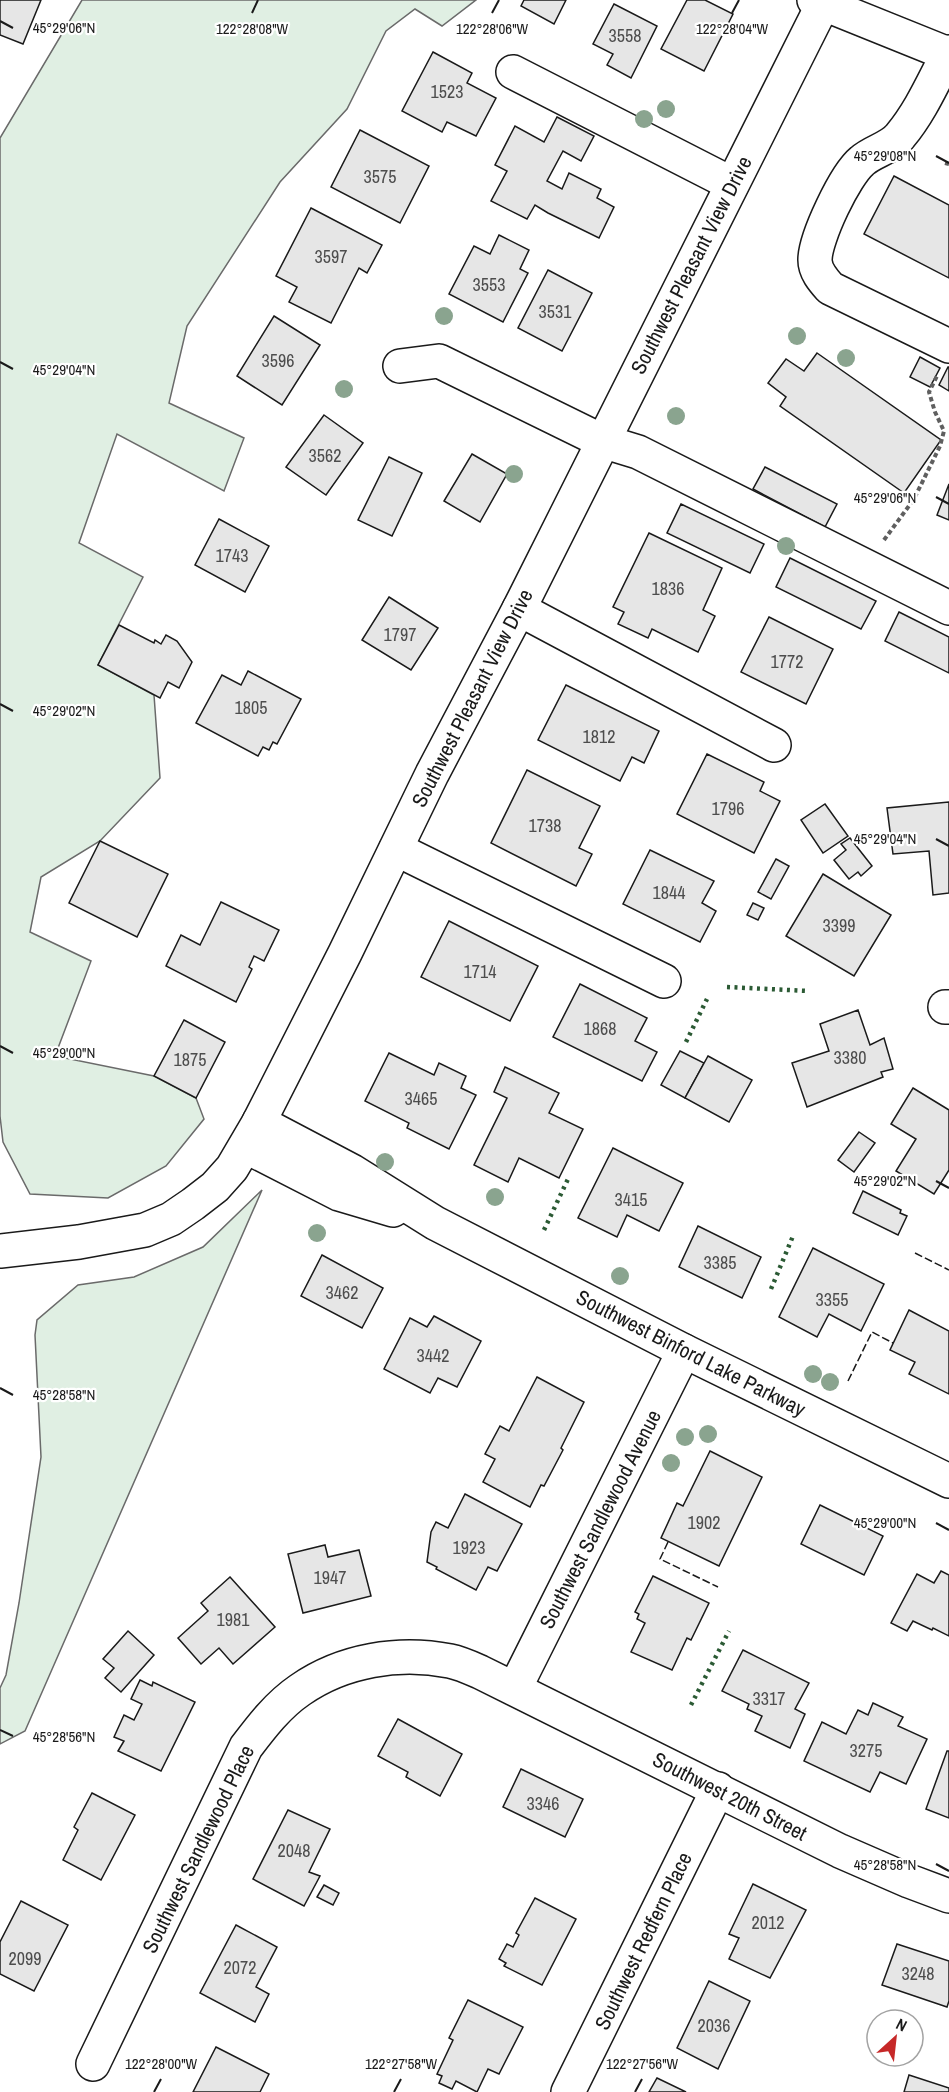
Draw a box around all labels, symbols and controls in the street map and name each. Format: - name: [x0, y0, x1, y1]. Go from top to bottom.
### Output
- text: 45°29'06"N: [33, 17, 95, 38]
- text: 122°28'08"W: [216, 18, 288, 39]
- text: 122°28'06"W: [456, 18, 528, 39]
- text: 122°28'04"W: [696, 18, 768, 39]
- house number: 3558: [609, 23, 641, 48]
- house number: 1523: [431, 79, 463, 104]
- text: 45°29'08"N: [854, 145, 916, 166]
- street label: Southwest Pleasant View Drive: [623, 151, 759, 379]
- house number: 3575: [364, 164, 396, 189]
- house number: 3597: [315, 244, 347, 269]
- house number: 3553: [473, 272, 505, 297]
- house number: 3531: [539, 299, 572, 324]
- house number: 3596: [262, 348, 294, 373]
- text: 45°29'04"N: [33, 359, 95, 380]
- house number: 3562: [309, 443, 341, 468]
- text: 45°29'06"N: [854, 487, 916, 508]
- house number: 1743: [216, 543, 248, 568]
- house number: 1836: [652, 576, 684, 601]
- street label: Southwest Pleasant View Drive: [404, 584, 540, 812]
- house number: 1797: [384, 622, 416, 647]
- house number: 1772: [771, 649, 803, 674]
- house number: 1805: [235, 695, 267, 720]
- text: 45°29'02"N: [33, 700, 95, 721]
- house number: 1812: [583, 724, 615, 749]
- house number: 1796: [712, 796, 744, 821]
- house number: 1738: [529, 813, 561, 838]
- text: 45°29'04"N: [854, 828, 916, 849]
- house number: 1844: [653, 880, 685, 905]
- house number: 3399: [823, 913, 855, 938]
- house number: 1714: [464, 959, 496, 984]
- house number: 1868: [584, 1016, 616, 1041]
- text: 45°29'00"N: [33, 1042, 95, 1063]
- house number: 3380: [834, 1045, 866, 1070]
- house number: 1875: [174, 1047, 206, 1072]
- house number: 3465: [405, 1086, 437, 1111]
- text: 45°29'02"N: [854, 1170, 916, 1191]
- house number: 3415: [615, 1187, 647, 1212]
- house number: 3385: [704, 1250, 736, 1275]
- house number: 3462: [326, 1280, 358, 1305]
- street label: Southwest Binford Lake Parkway: [571, 1282, 811, 1424]
- house number: 3355: [816, 1287, 848, 1312]
- house number: 3442: [417, 1343, 449, 1368]
- text: 45°28'58"N: [33, 1384, 95, 1405]
- street label: Southwest Sandlewood Avenue: [532, 1405, 668, 1633]
- house number: 1902: [688, 1510, 720, 1535]
- text: 45°29'00"N: [854, 1512, 916, 1533]
- house number: 1923: [453, 1535, 485, 1560]
- house number: 1947: [314, 1565, 346, 1590]
- house number: 1981: [217, 1607, 250, 1632]
- house number: 3317: [753, 1686, 785, 1711]
- text: 45°28'56"N: [33, 1726, 95, 1747]
- house number: 3275: [850, 1738, 882, 1763]
- street label: Southwest Sandlewood Place: [135, 1740, 261, 1958]
- street label: Southwest 20th Street: [648, 1745, 812, 1847]
- house number: 3346: [527, 1791, 559, 1816]
- house number: 2048: [278, 1838, 310, 1863]
- street label: Southwest Redfern Place: [587, 1847, 699, 2035]
- text: 45°28'58"N: [854, 1854, 916, 1875]
- house number: 2012: [752, 1910, 784, 1935]
- house number: 2099: [9, 1946, 41, 1971]
- house number: 2072: [224, 1955, 256, 1980]
- house number: 3248: [902, 1961, 934, 1986]
- north arrow: [865, 2008, 925, 2068]
- house number: 2036: [698, 2013, 730, 2038]
- text: N: [893, 2013, 911, 2037]
- text: 122°28'00"W: [125, 2053, 197, 2074]
- text: 122°27'58"W: [365, 2053, 437, 2074]
- text: 122°27'56"W: [606, 2053, 678, 2074]

